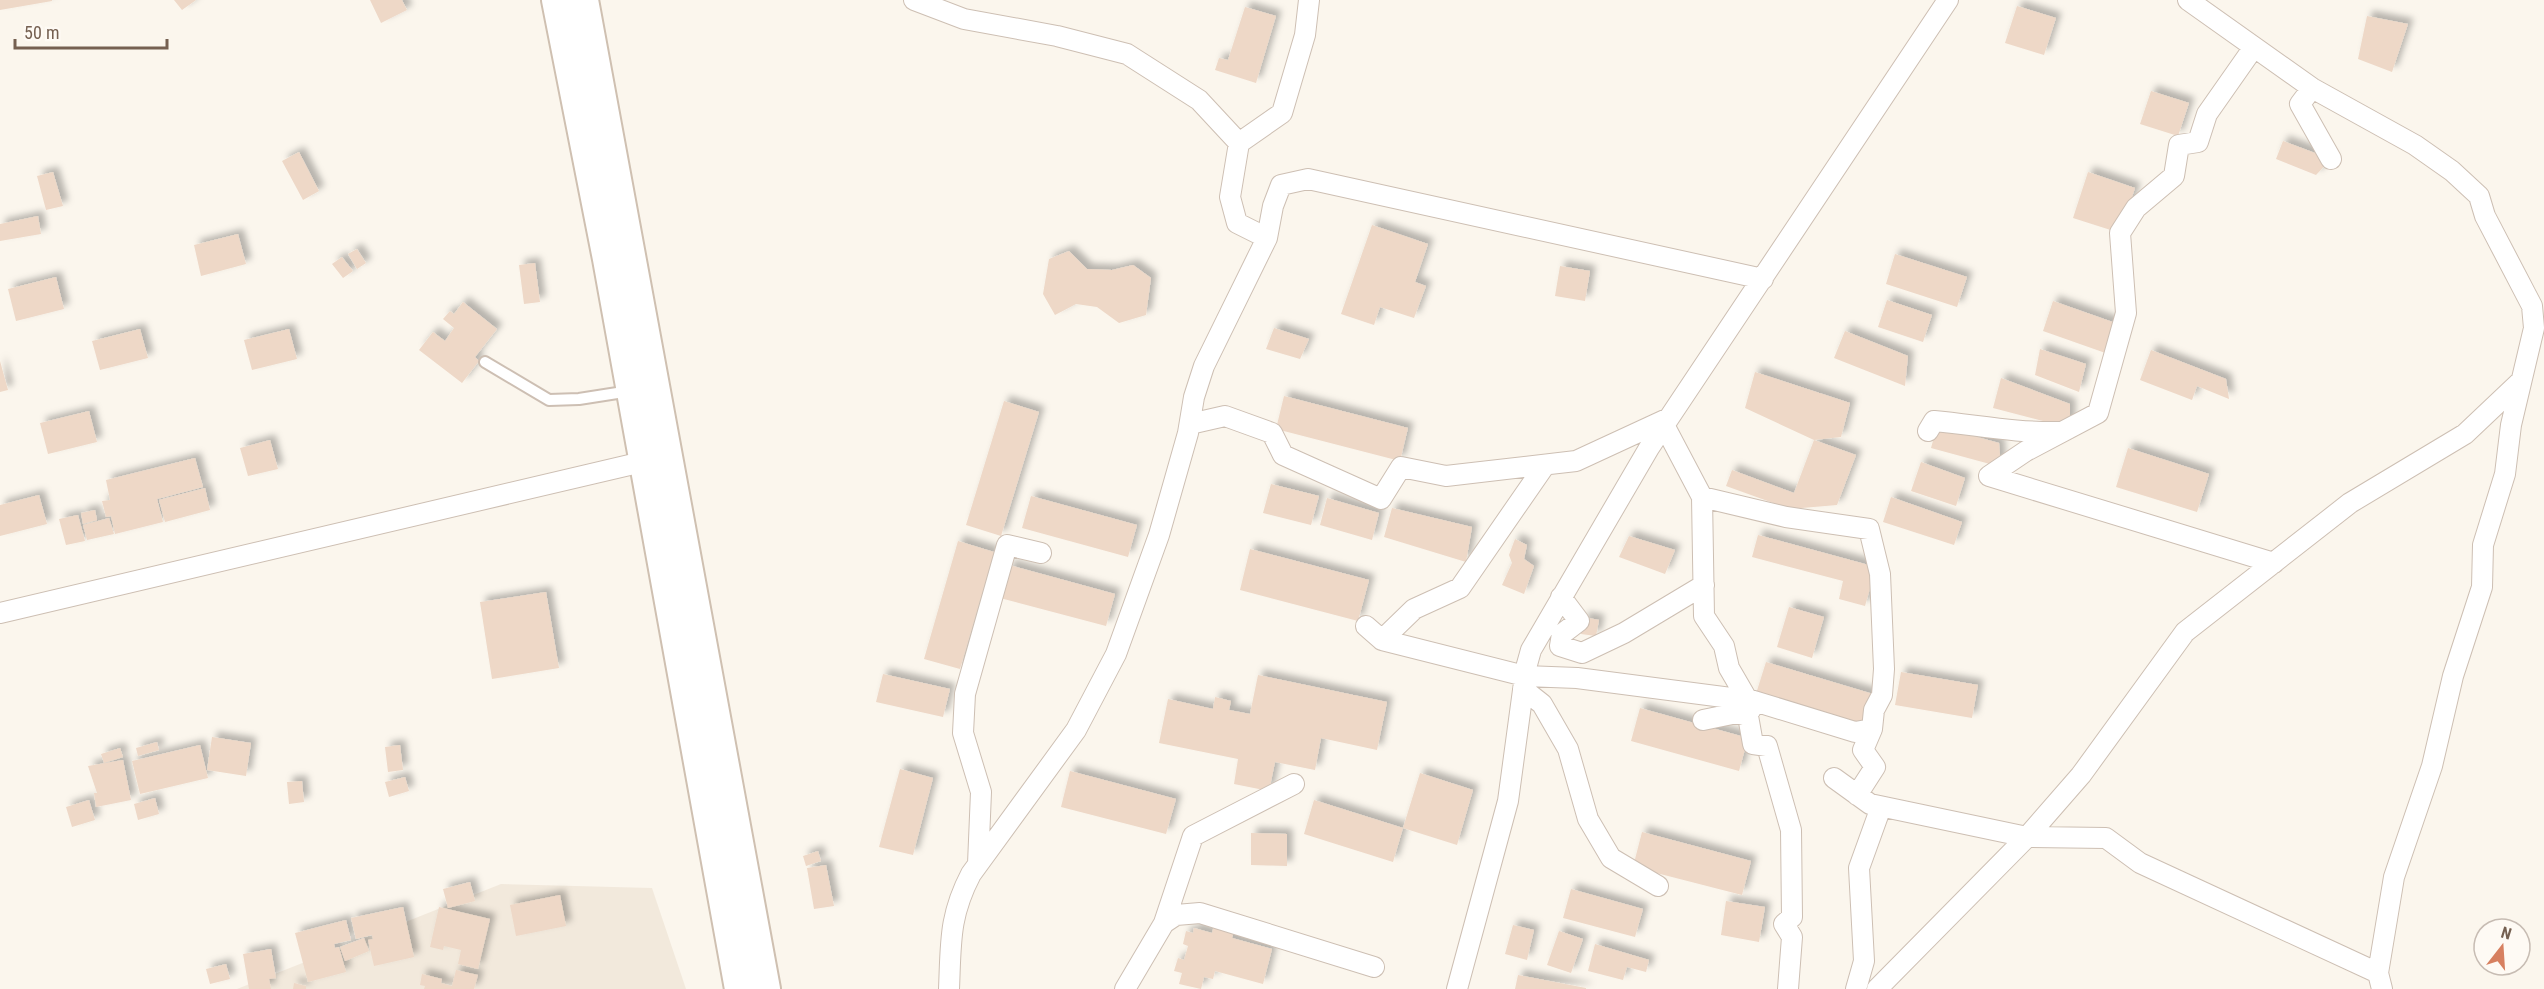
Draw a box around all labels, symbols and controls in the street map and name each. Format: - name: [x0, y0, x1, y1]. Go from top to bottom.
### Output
- scale bar: [15, 12, 166, 50]
- text: 50 m: [24, 22, 59, 43]
- north arrow: [2472, 917, 2532, 977]
- text: N: [2499, 923, 2514, 944]

